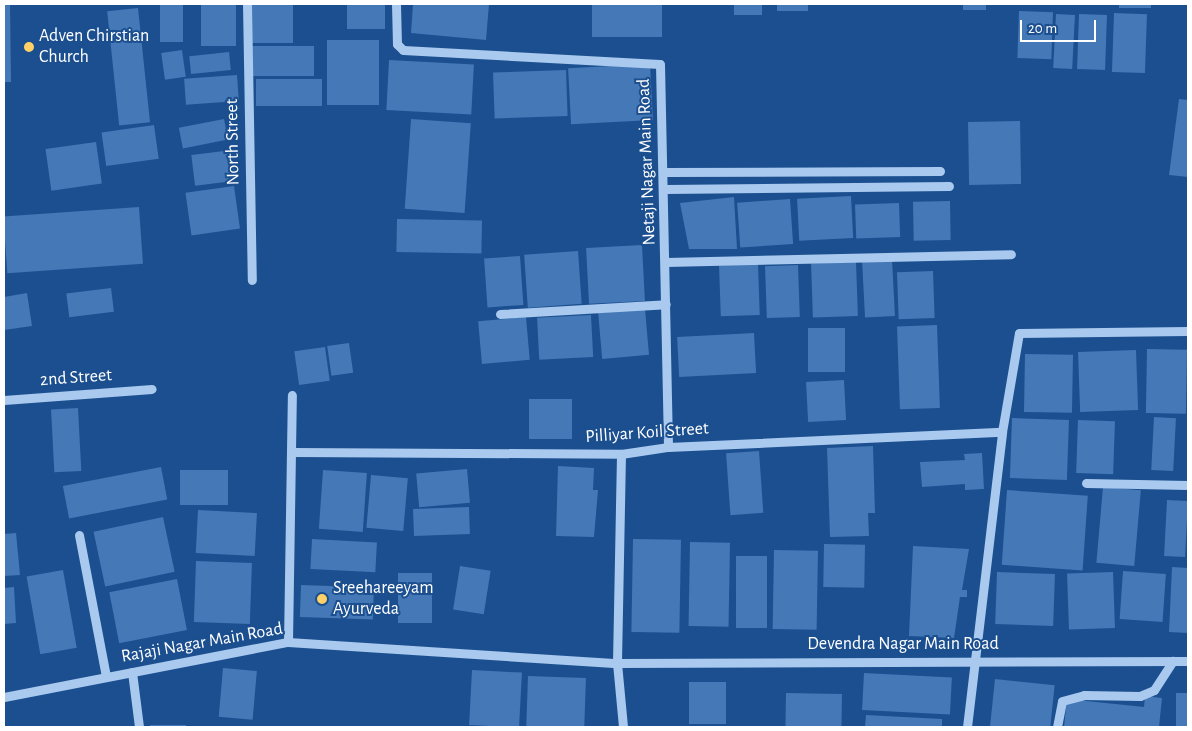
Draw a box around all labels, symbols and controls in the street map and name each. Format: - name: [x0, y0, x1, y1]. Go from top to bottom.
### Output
- scale bar: [1022, 10, 1098, 42]
- text: 20 m: [1028, 21, 1057, 36]
- place label: Adven Chirstian Church: [39, 26, 149, 68]
- marker: Adven Chirstian Church: [23, 41, 35, 53]
- street label: Netaji Nagar Main Road: [633, 78, 661, 246]
- street label: North Street: [221, 98, 245, 186]
- street label: 2nd Street: [39, 365, 113, 391]
- street label: Pilliyar Koil Street: [585, 418, 709, 448]
- place label: Sreehareeyam Ayurveda: [333, 578, 434, 620]
- marker: Sreehareeyam Ayurveda: [315, 592, 329, 606]
- street label: Rajaji Nagar Main Road: [120, 618, 284, 668]
- street label: Devendra Nagar Main Road: [807, 633, 999, 655]

